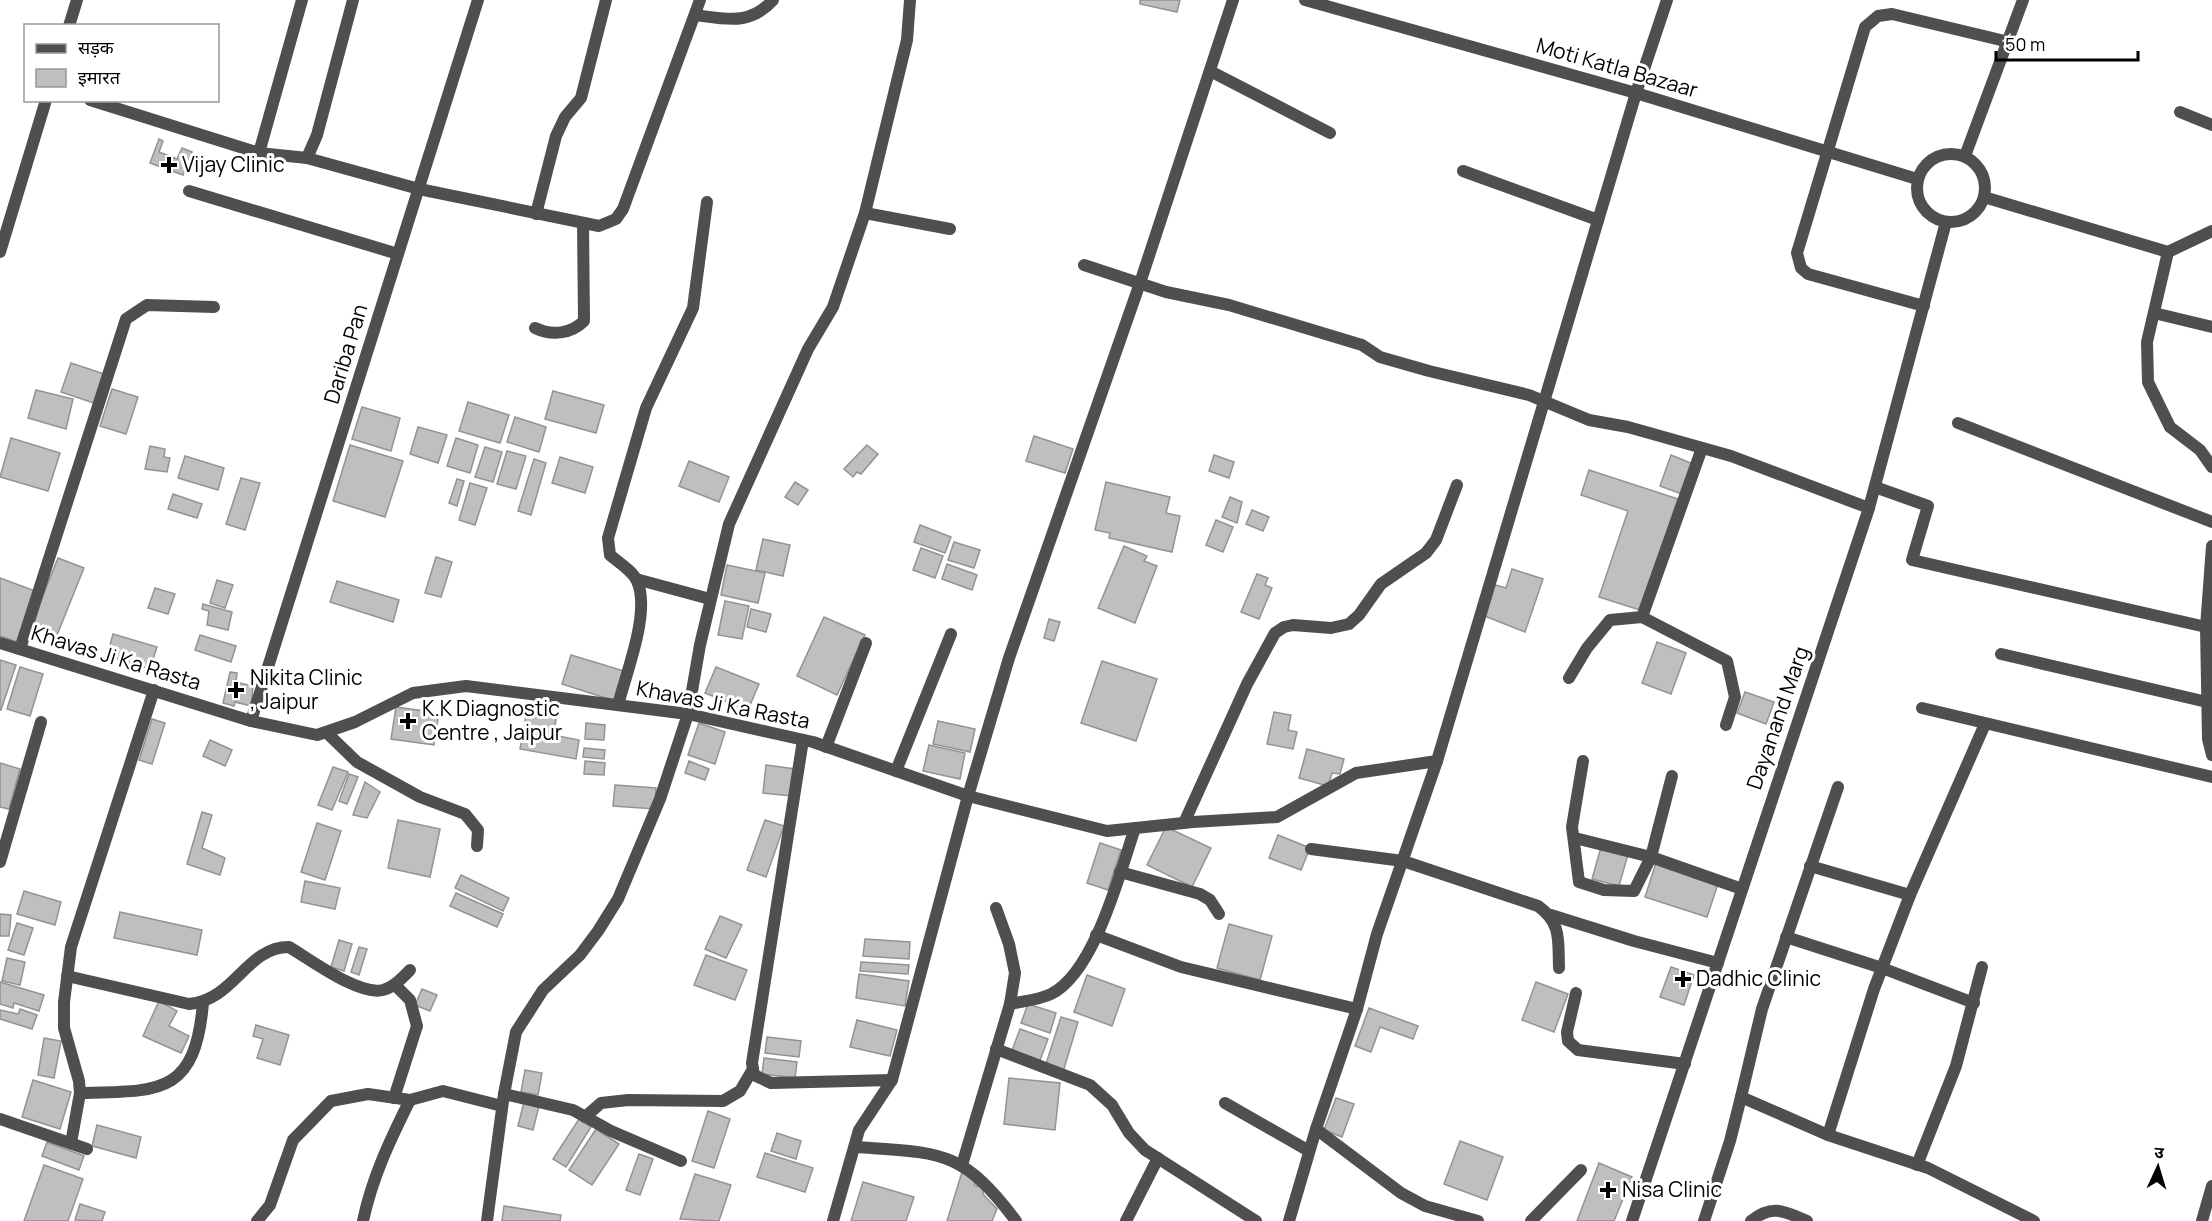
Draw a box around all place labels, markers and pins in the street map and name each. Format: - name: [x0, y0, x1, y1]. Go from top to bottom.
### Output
- place label: Vijay Clinic: [182, 150, 285, 178]
- marker: Vijay Clinic: [160, 156, 178, 174]
- place label: Nikita Clinic , Jaipur: [250, 663, 363, 715]
- marker: Nikita Clinic , Jaipur: [227, 681, 245, 699]
- place label: K.K Diagnostic Centre , Jaipur: [422, 694, 563, 746]
- marker: K.K Diagnostic Centre , Jaipur: [399, 712, 417, 730]
- place label: Dadhic Clinic: [1696, 964, 1821, 992]
- marker: Dadhic Clinic: [1674, 970, 1692, 988]
- place label: Nisa Clinic: [1622, 1175, 1722, 1203]
- marker: Nisa Clinic: [1599, 1181, 1617, 1199]

